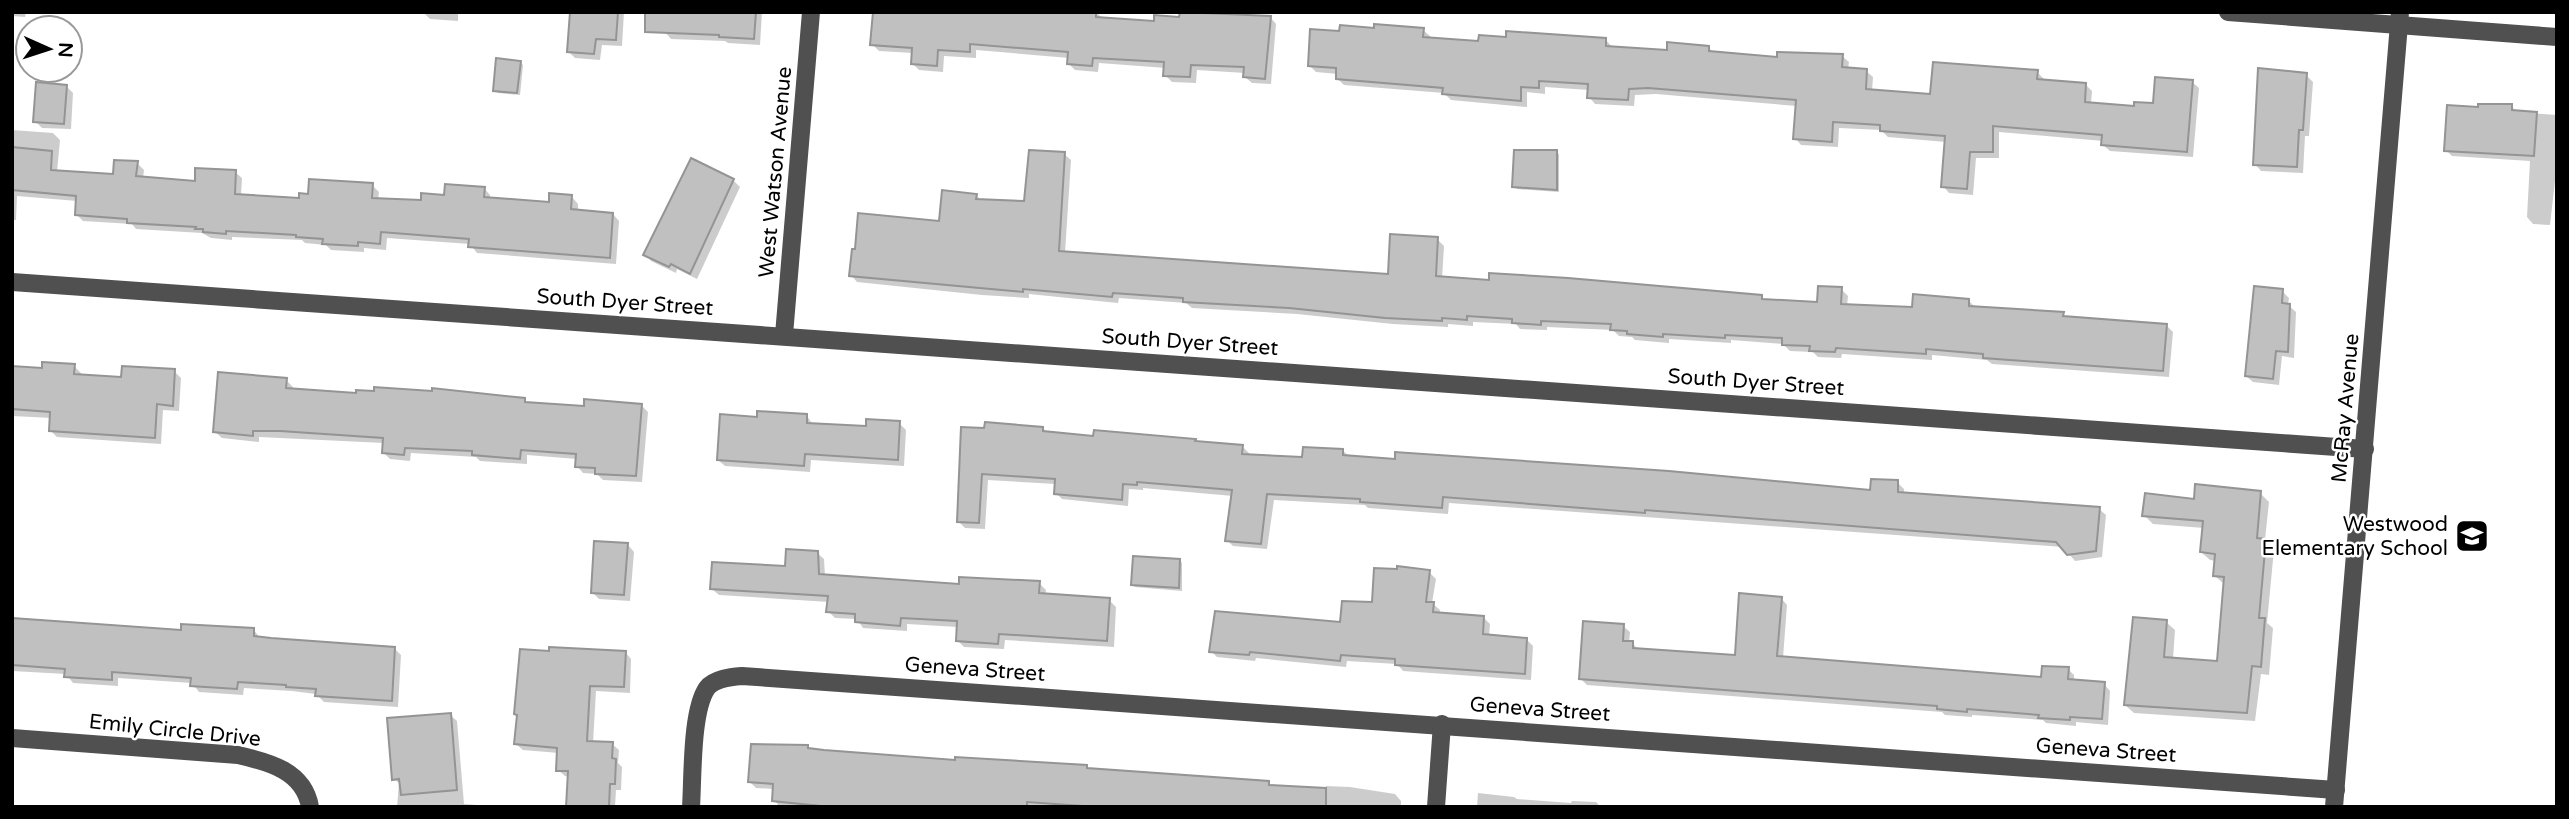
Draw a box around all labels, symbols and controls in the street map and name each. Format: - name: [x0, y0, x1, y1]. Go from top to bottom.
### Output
- north arrow: [14, 14, 84, 84]
- text: N: [54, 42, 76, 58]
- street label: West Watson Avenue: [754, 65, 797, 279]
- street label: South Dyer Street: [536, 284, 714, 321]
- street label: South Dyer Street: [1101, 324, 1279, 361]
- street label: McRay Avenue: [2327, 332, 2364, 484]
- street label: South Dyer Street: [1667, 364, 1845, 401]
- place label: Westwood Elementary School: [2261, 512, 2448, 561]
- school or university icon: Westwood Elementary School: [2453, 517, 2491, 555]
- street label: Geneva Street: [904, 652, 1046, 687]
- street label: Geneva Street: [1469, 692, 1611, 727]
- street label: Emily Circle Drive: [88, 709, 262, 752]
- street label: Geneva Street: [2035, 733, 2177, 768]

